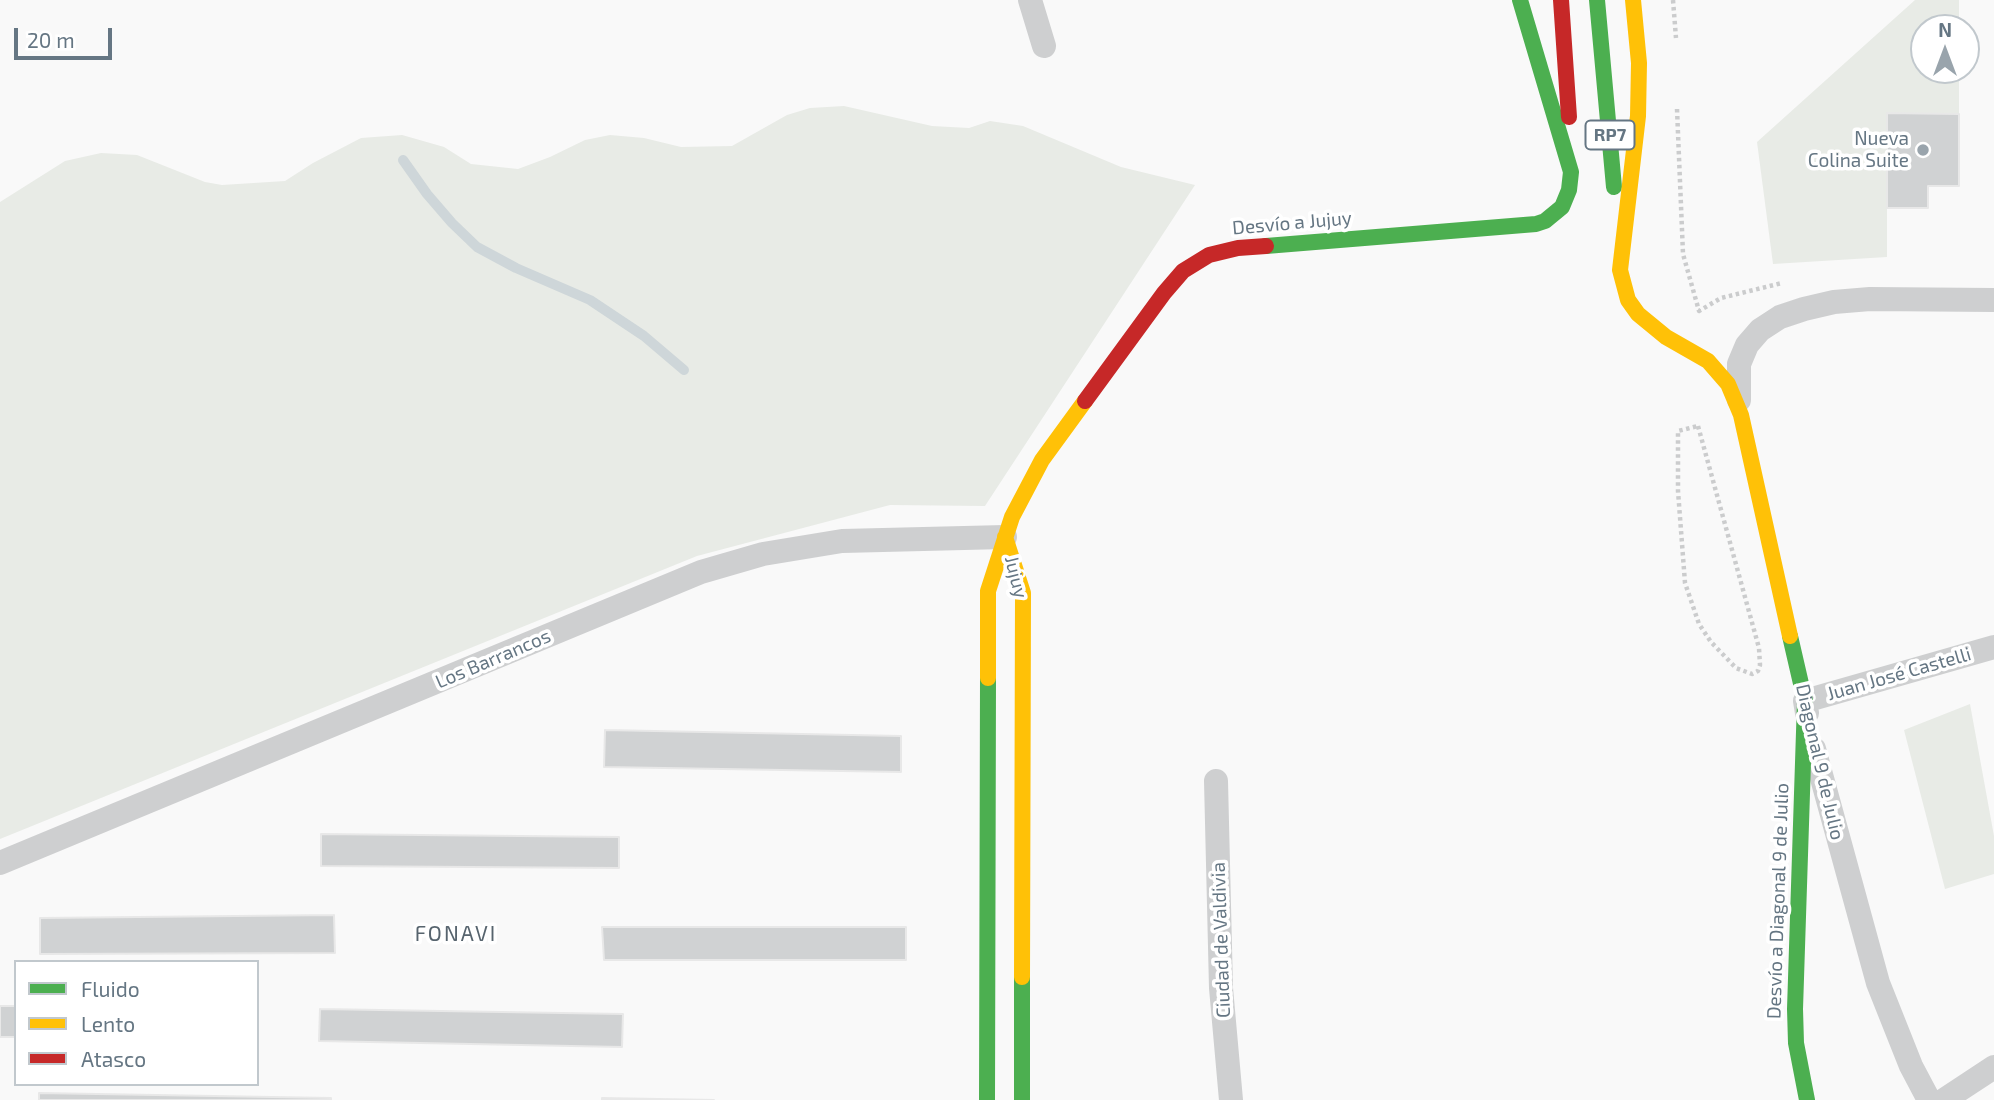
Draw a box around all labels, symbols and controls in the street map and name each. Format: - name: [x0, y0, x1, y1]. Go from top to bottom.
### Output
- scale bar: [18, 14, 116, 58]
- north arrow: [1910, 14, 1980, 84]
- text: N: [1938, 18, 1952, 41]
- text: 20 m: [27, 27, 75, 52]
- road number: RP7: [1586, 120, 1634, 150]
- place label: Nueva Colina Suite: [1808, 128, 1909, 172]
- marker: Nueva Colina Suite: [1915, 142, 1931, 158]
- street label: Desvío a Jujuy: [1231, 206, 1353, 240]
- street label: Jujuy: [1000, 553, 1032, 601]
- street label: Los Barrancos: [432, 624, 554, 694]
- street label: Juan José Castelli: [1824, 643, 1974, 705]
- street label: Diagonal 9 de Julio: [1791, 682, 1849, 842]
- street label: Desvío a Diagonal 9 de Julio: [1762, 783, 1794, 1019]
- street label: Ciudad de Valdivia: [1207, 862, 1235, 1018]
- district label: FONAVI: [415, 921, 497, 947]
- legend: [14, 960, 259, 1086]
- text: Fluido: [81, 976, 140, 1001]
- text: Lento: [81, 1011, 135, 1036]
- text: Atasco: [81, 1046, 146, 1071]

